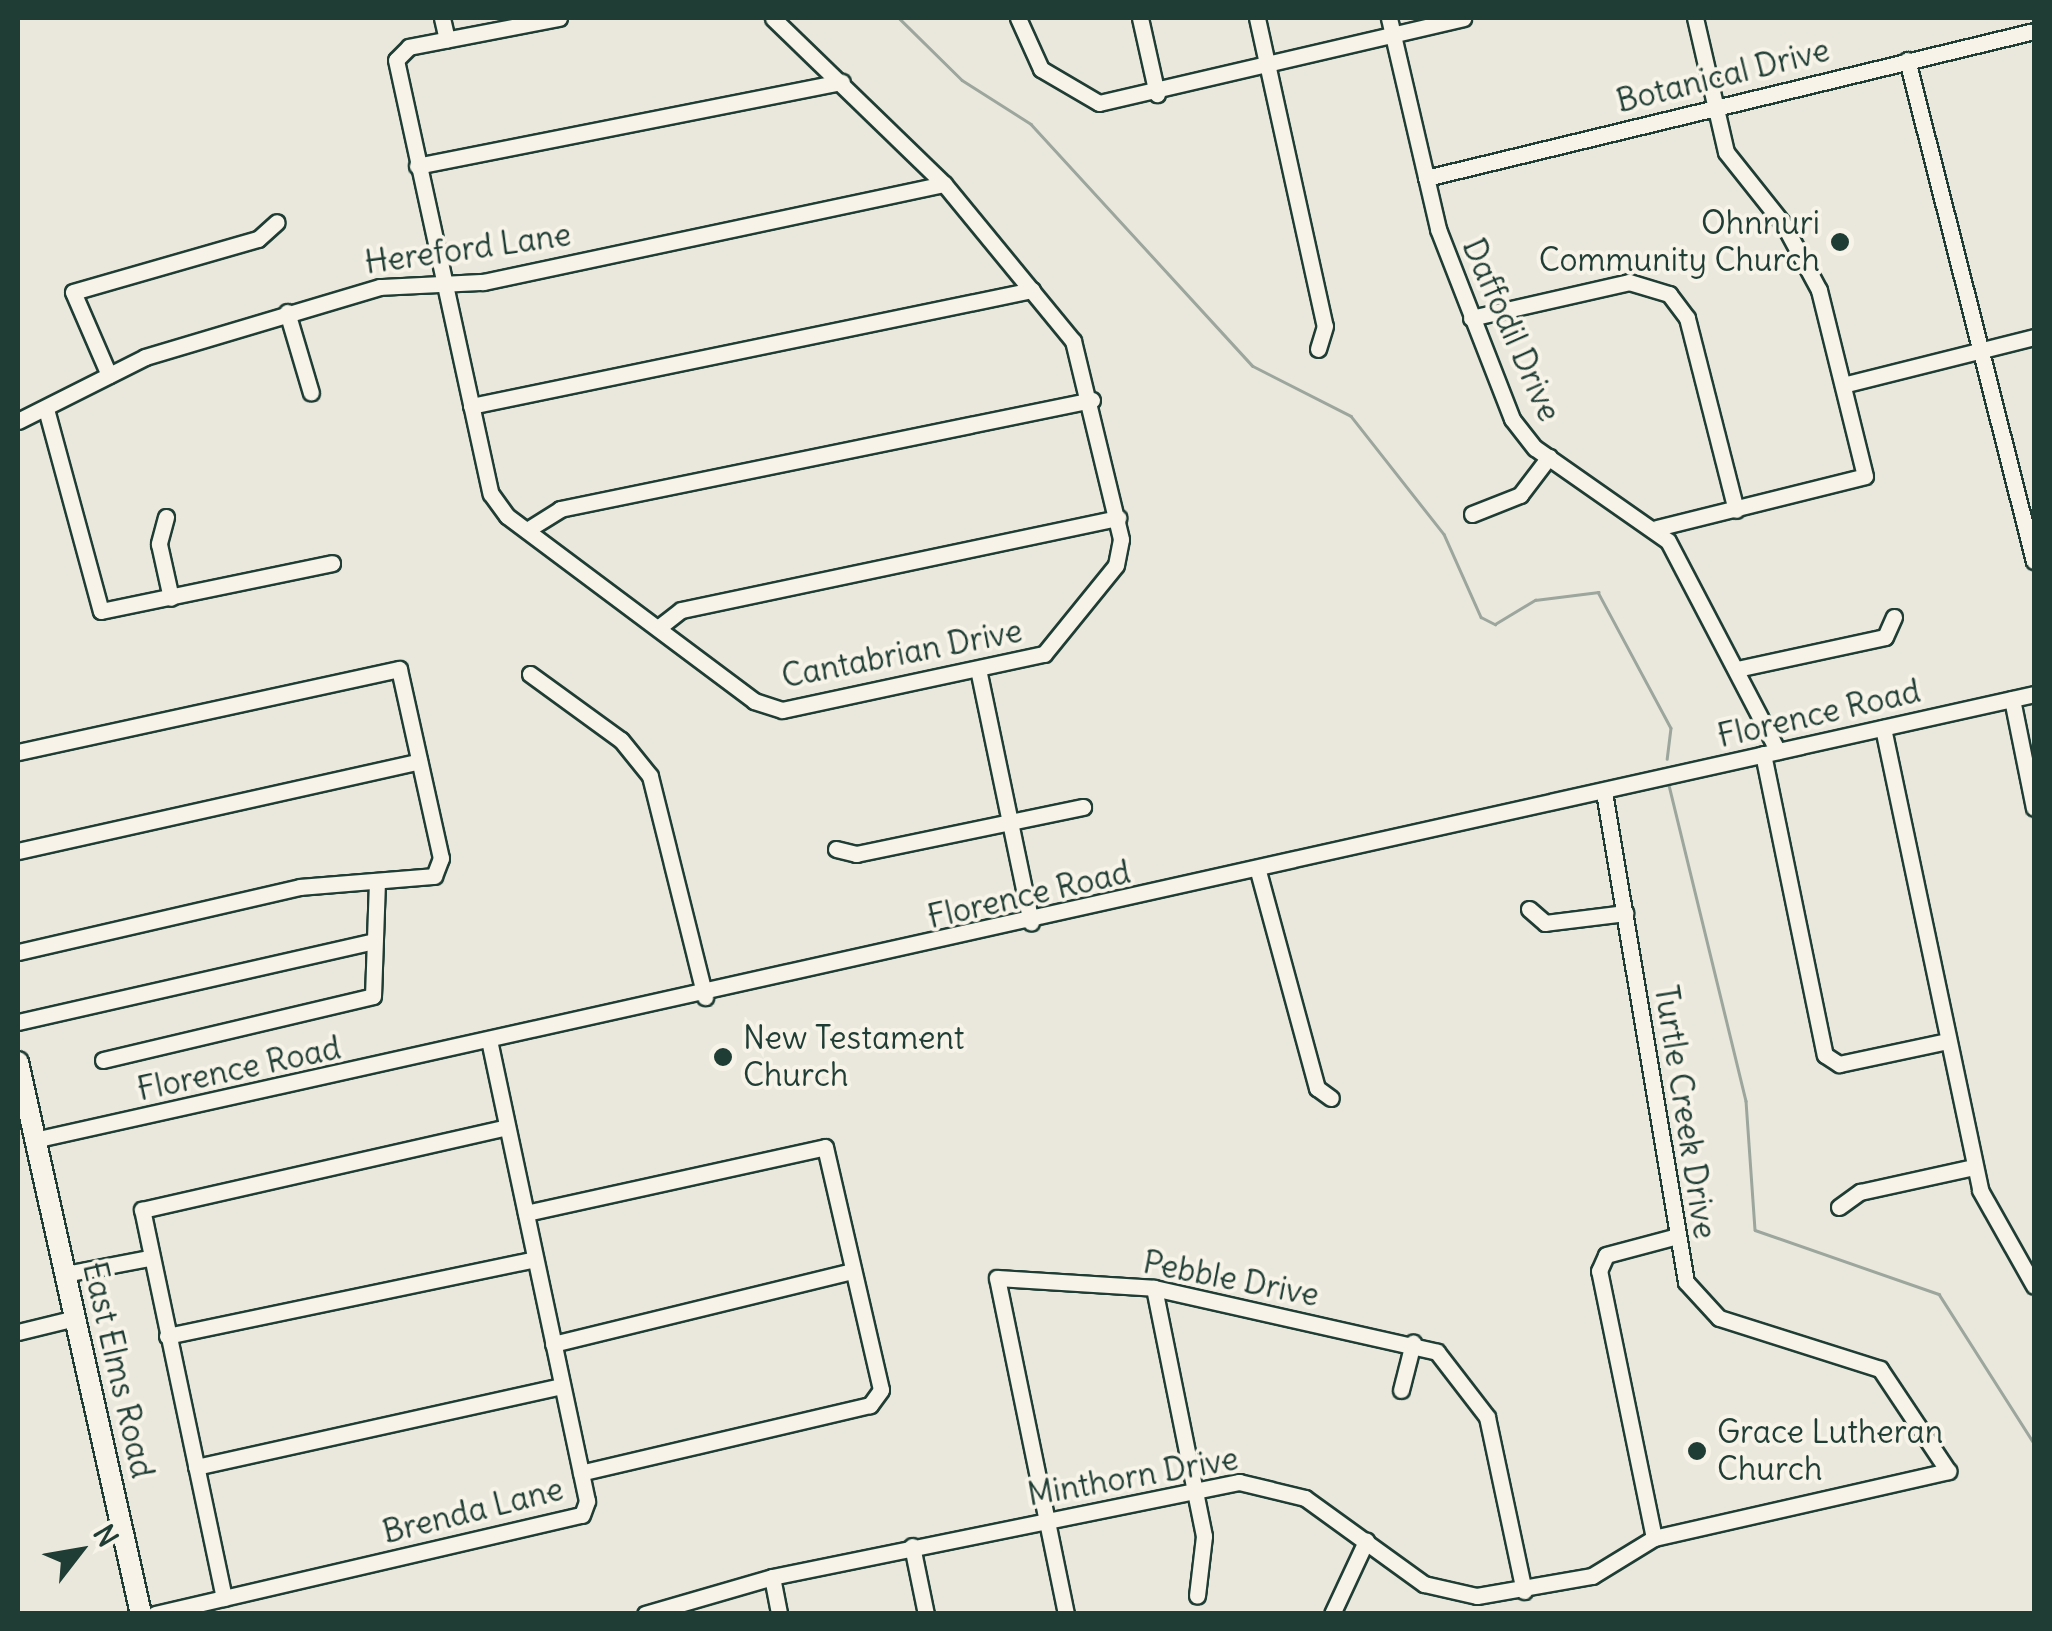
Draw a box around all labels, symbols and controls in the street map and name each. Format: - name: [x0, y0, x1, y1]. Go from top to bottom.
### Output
- street label: Botanical Drive: [1612, 31, 1834, 121]
- place label: Ohnnuri Community Church: [1539, 205, 1820, 280]
- street label: Hereford Lane: [362, 216, 574, 282]
- marker: Ohnnuri Community Church: [1829, 231, 1851, 253]
- street label: Daffodil Drive: [1454, 233, 1568, 427]
- street label: Cantabrian Drive: [778, 612, 1026, 696]
- street label: Florence Road: [1714, 672, 1924, 756]
- street label: Florence Road: [924, 853, 1134, 937]
- street label: Turtle Creek Drive: [1646, 983, 1724, 1241]
- place label: New Testament Church: [743, 1020, 965, 1095]
- street label: Florence Road: [134, 1029, 344, 1109]
- marker: New Testament Church: [712, 1046, 734, 1068]
- street label: Pebble Drive: [1140, 1243, 1322, 1315]
- street label: East Elms Road: [74, 1258, 162, 1482]
- place label: Grace Lutheran Church: [1717, 1414, 1943, 1489]
- street label: Minthorn Drive: [1025, 1440, 1241, 1514]
- marker: Grace Lutheran Church: [1686, 1440, 1708, 1462]
- street label: Brenda Lane: [379, 1470, 567, 1552]
- north arrow: [30, 1501, 130, 1601]
- text: N: [85, 1518, 126, 1553]

